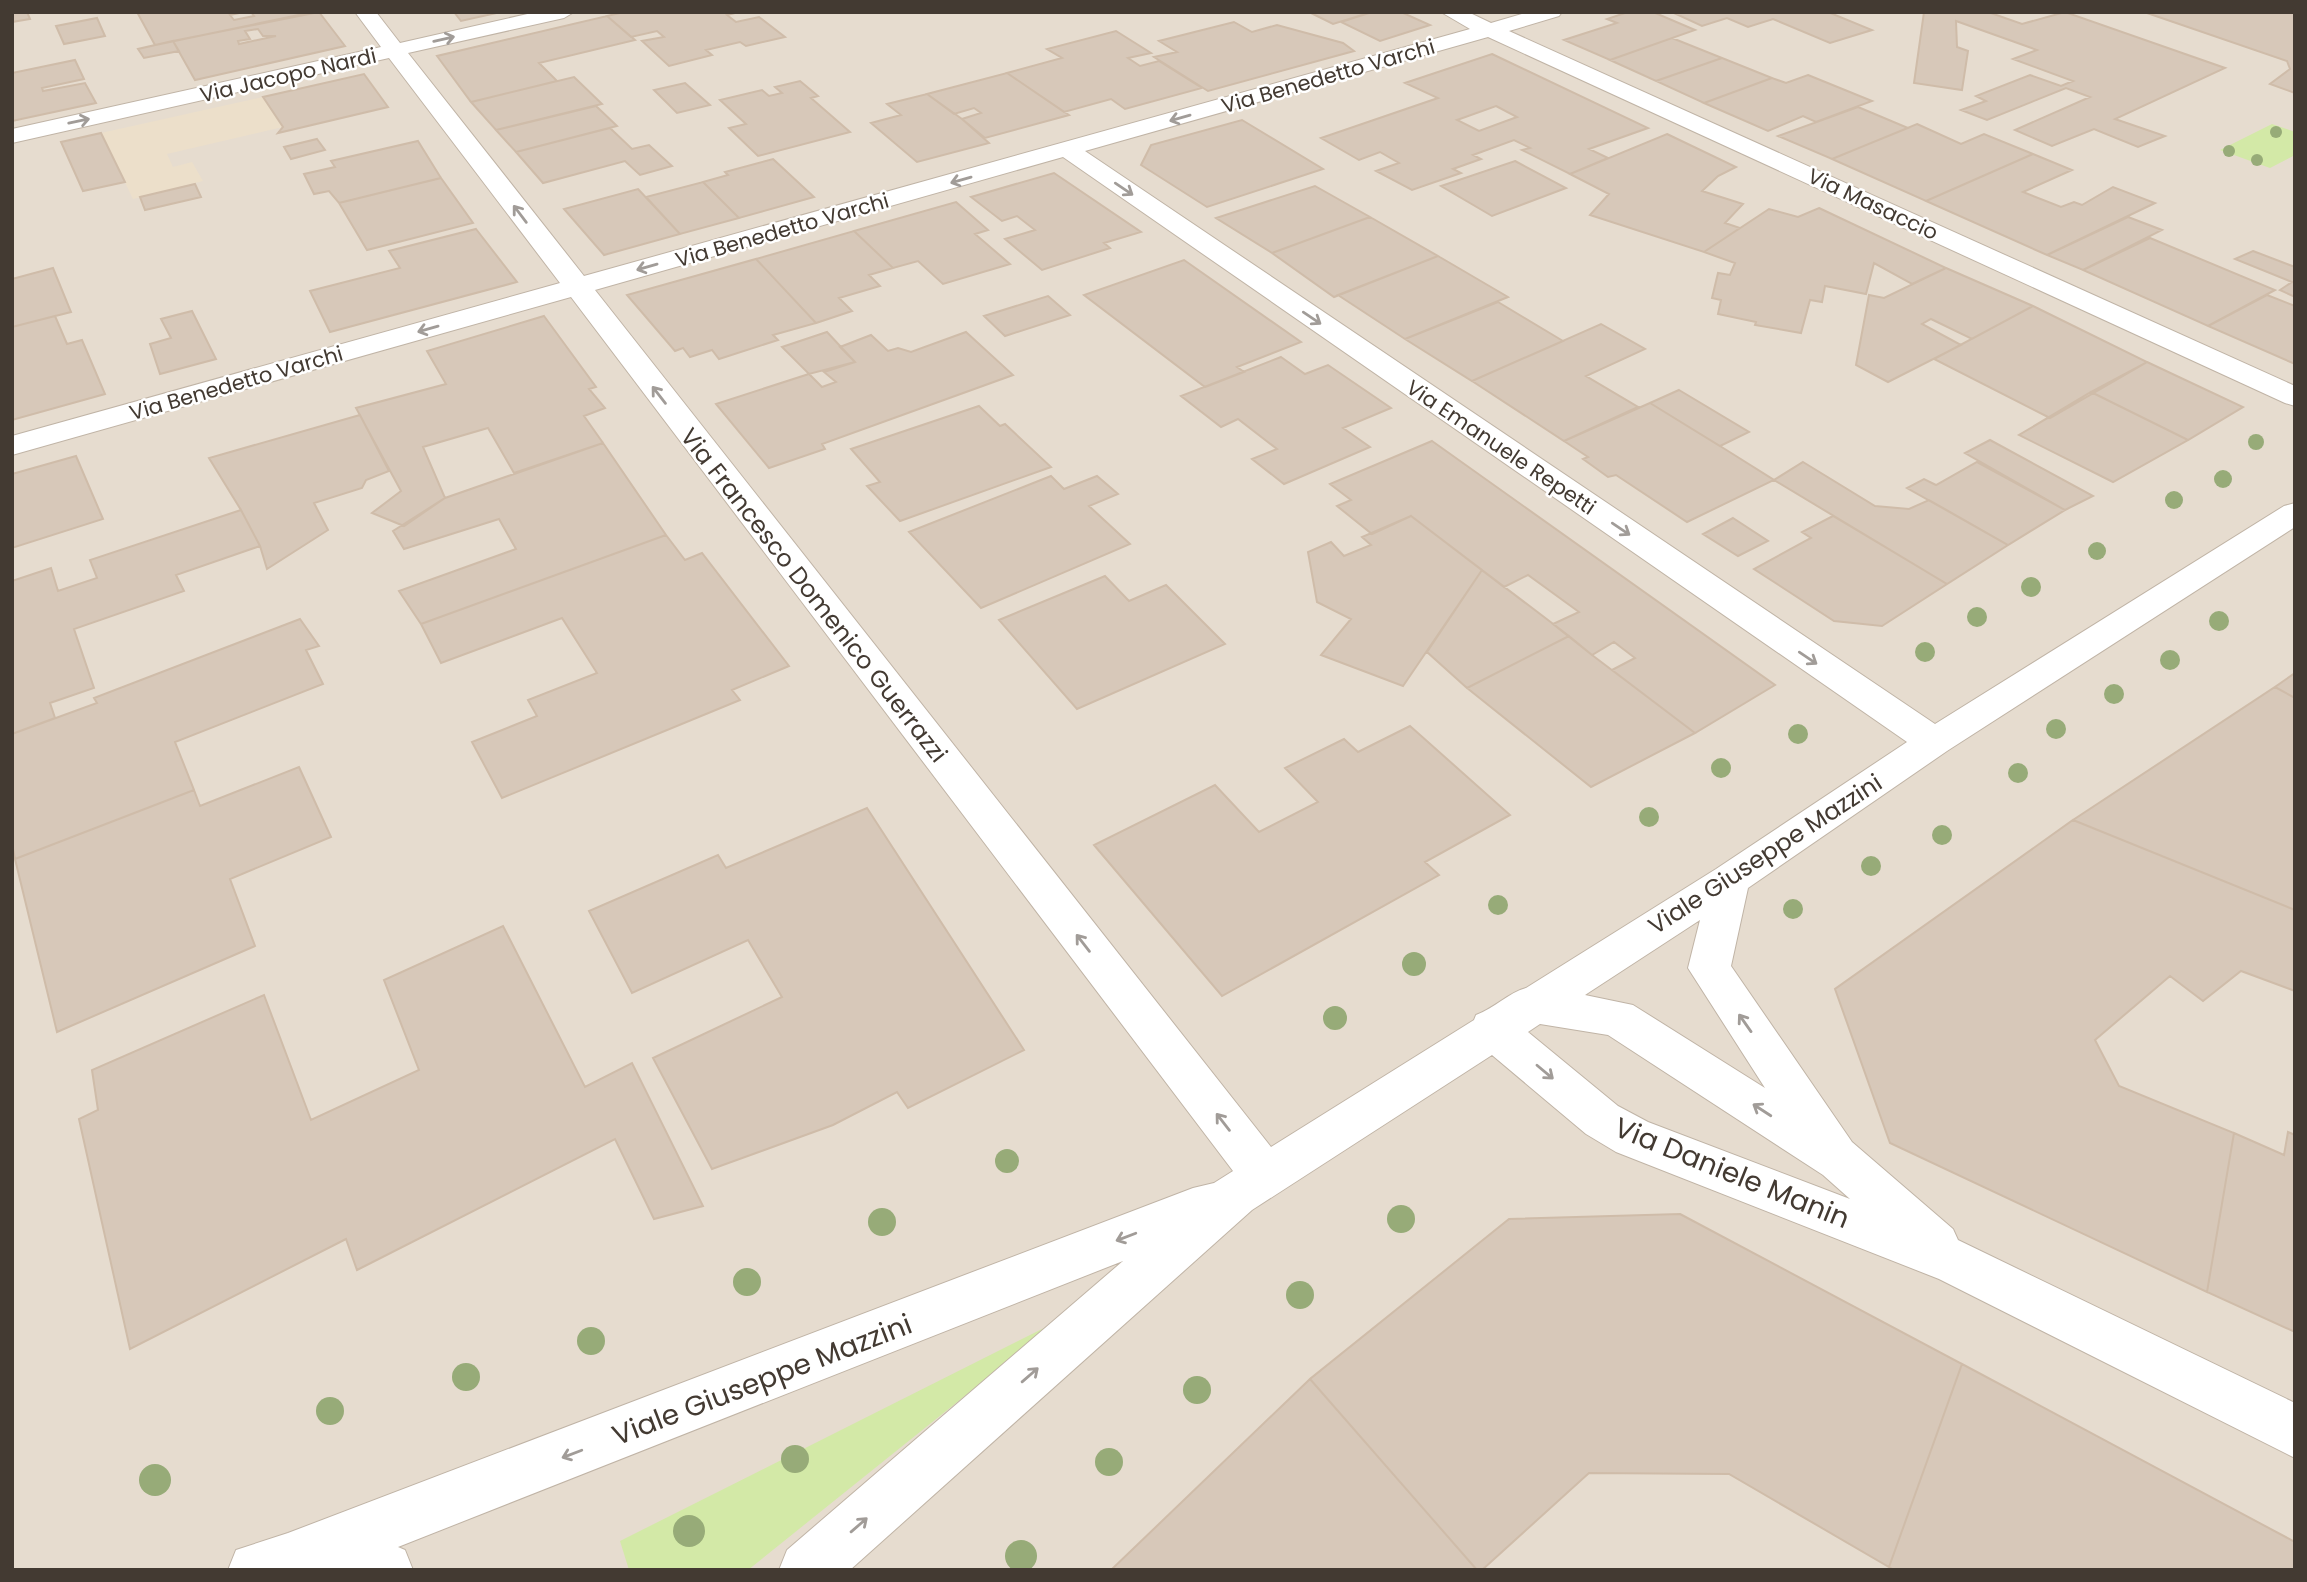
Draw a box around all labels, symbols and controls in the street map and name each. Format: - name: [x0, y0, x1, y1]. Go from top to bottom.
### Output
- one-way arrow: [432, 32, 455, 45]
- street label: Via Benedetto Varchi: [1218, 32, 1438, 120]
- street label: Via Jacopo Nardi: [197, 41, 379, 109]
- one-way arrow: [1169, 113, 1191, 126]
- one-way arrow: [67, 114, 90, 128]
- street label: Via Masaccio: [1803, 161, 1943, 247]
- one-way arrow: [950, 174, 972, 187]
- one-way arrow: [1114, 182, 1133, 196]
- street label: Via Benedetto Varchi: [672, 186, 892, 274]
- one-way arrow: [513, 206, 528, 224]
- one-way arrow: [636, 261, 659, 274]
- one-way arrow: [1302, 311, 1321, 325]
- one-way arrow: [417, 323, 439, 336]
- street label: Via Benedetto Varchi: [126, 339, 346, 427]
- street label: Via Emanuele Repetti: [1400, 373, 1602, 521]
- one-way arrow: [651, 386, 666, 404]
- street label: Via Francesco Domenico Guerrazzi: [673, 421, 955, 769]
- one-way arrow: [1610, 522, 1630, 536]
- one-way arrow: [1798, 651, 1817, 665]
- street label: Viale Giuseppe Mazzini: [1642, 766, 1888, 942]
- one-way arrow: [1076, 934, 1091, 952]
- one-way arrow: [1738, 1014, 1753, 1033]
- one-way arrow: [1535, 1064, 1553, 1080]
- one-way arrow: [1752, 1103, 1772, 1117]
- street label: Via Daniele Manin: [1609, 1108, 1855, 1238]
- one-way arrow: [1215, 1114, 1230, 1132]
- one-way arrow: [1115, 1232, 1137, 1245]
- street label: Viale Giuseppe Mazzini: [607, 1305, 917, 1455]
- one-way arrow: [1020, 1367, 1038, 1383]
- one-way arrow: [561, 1449, 583, 1462]
- one-way arrow: [849, 1517, 867, 1533]

